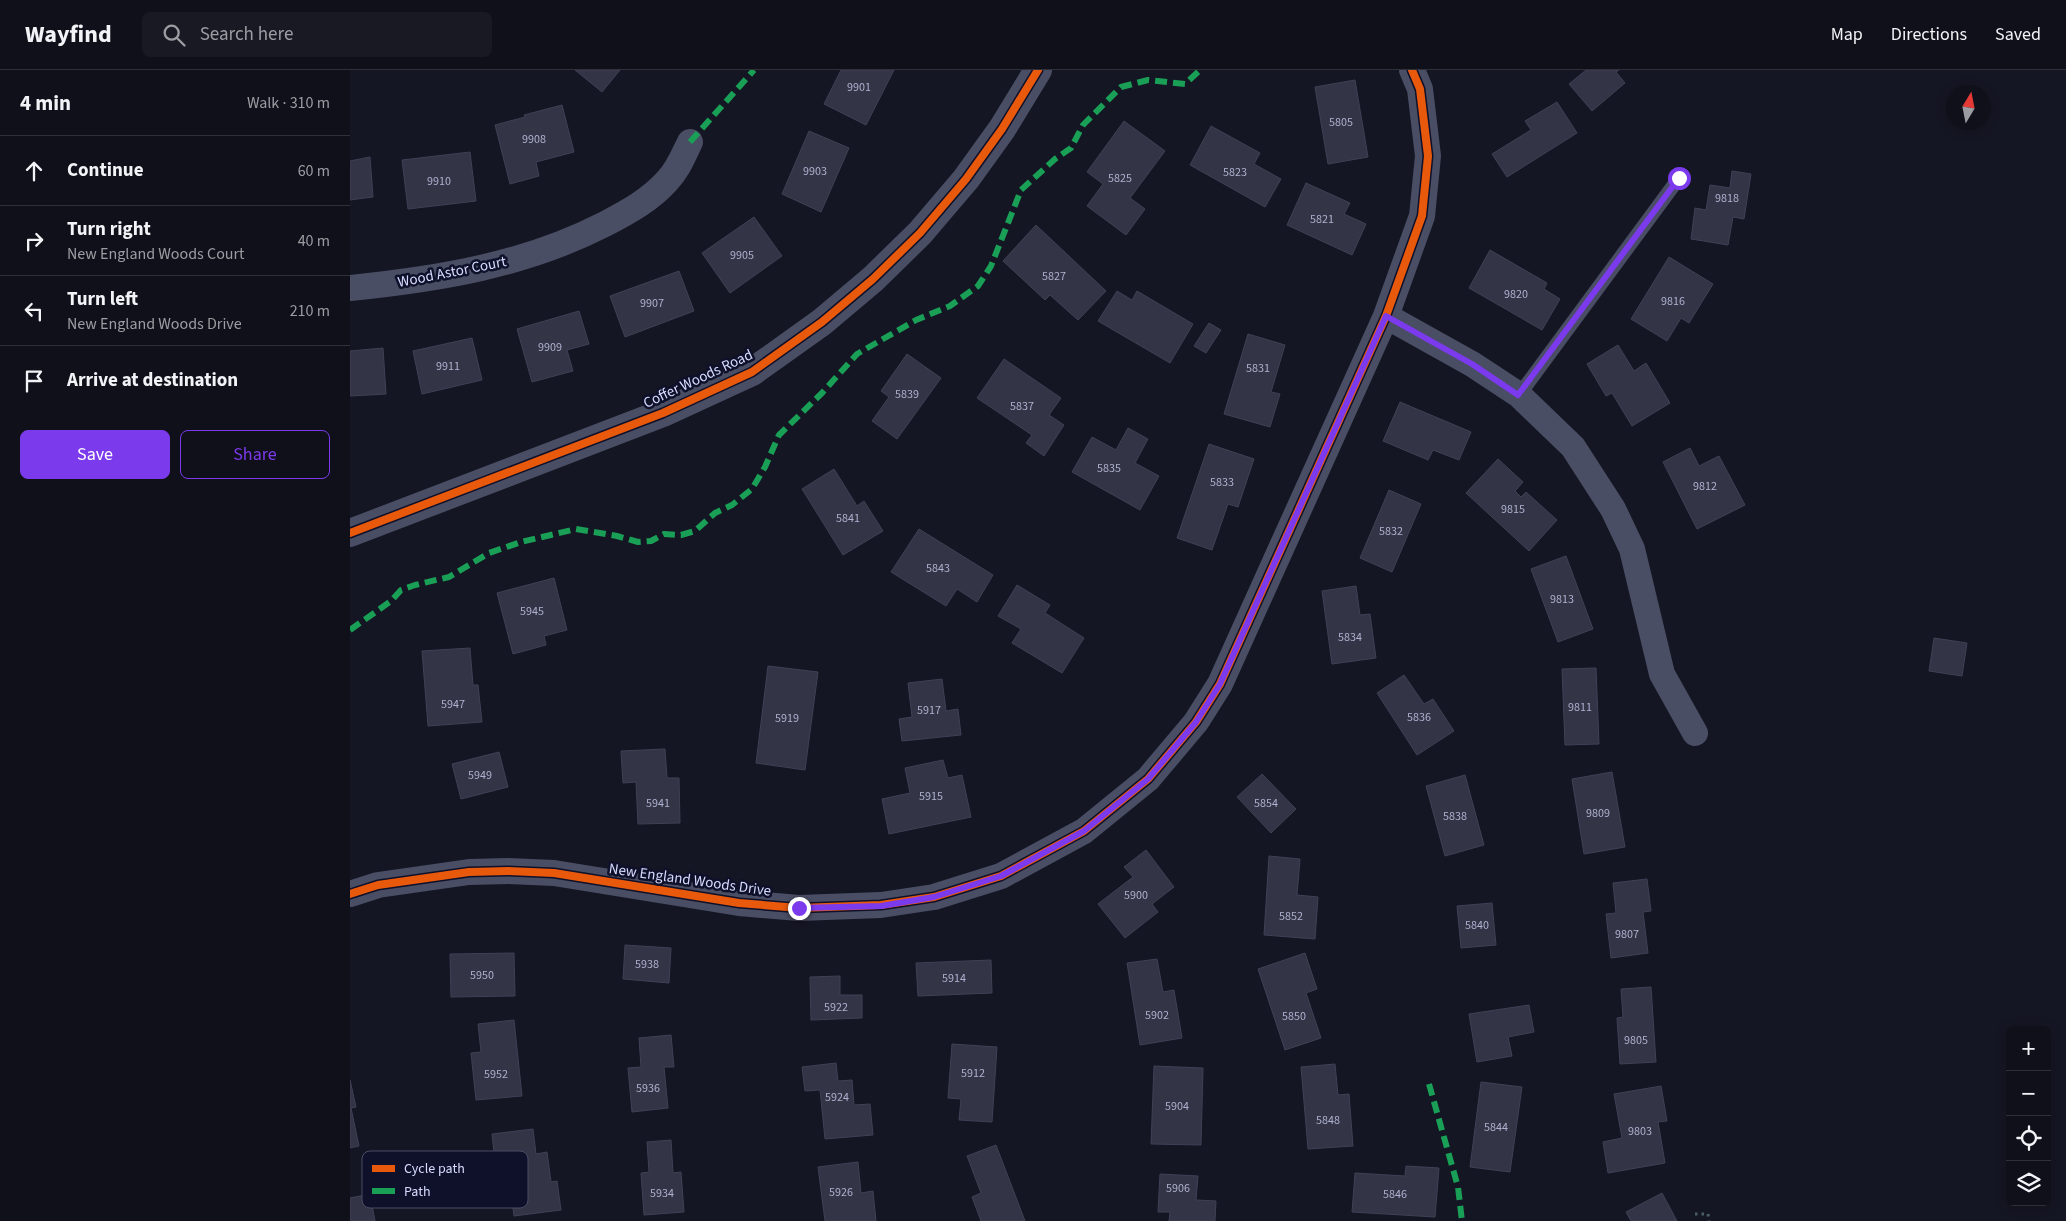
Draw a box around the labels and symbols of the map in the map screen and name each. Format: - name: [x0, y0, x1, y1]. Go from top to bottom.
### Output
- house number: 9901: [847, 79, 871, 96]
- north arrow: [1946, 85, 1991, 130]
- house number: 5805: [1329, 114, 1353, 131]
- house number: 9908: [522, 131, 546, 148]
- house number: 9903: [803, 163, 827, 180]
- house number: 5823: [1223, 164, 1247, 181]
- route start: [1668, 167, 1691, 190]
- house number: 5825: [1108, 170, 1132, 187]
- house number: 9910: [427, 173, 451, 190]
- house number: 9818: [1715, 190, 1739, 207]
- house number: 5821: [1310, 211, 1334, 228]
- house number: 9905: [730, 247, 754, 264]
- street label: Wood Astor Court: [396, 251, 508, 293]
- house number: 5827: [1042, 268, 1066, 285]
- house number: 9820: [1504, 286, 1528, 303]
- house number: 9816: [1661, 293, 1685, 310]
- house number: 9907: [640, 295, 664, 312]
- house number: 9909: [538, 339, 562, 356]
- street label: Coffer Woods Road: [640, 344, 756, 414]
- house number: 9911: [436, 358, 460, 375]
- house number: 5831: [1246, 360, 1270, 377]
- house number: 5839: [895, 386, 919, 403]
- house number: 5837: [1010, 398, 1034, 415]
- house number: 5835: [1097, 460, 1121, 477]
- house number: 5833: [1210, 474, 1234, 491]
- house number: 9812: [1693, 478, 1717, 495]
- house number: 9815: [1501, 501, 1525, 518]
- house number: 5841: [836, 510, 860, 527]
- house number: 5832: [1379, 523, 1403, 540]
- house number: 5843: [926, 560, 950, 577]
- house number: 9813: [1550, 591, 1574, 608]
- house number: 5945: [520, 603, 544, 620]
- house number: 5834: [1338, 629, 1362, 646]
- house number: 5947: [441, 696, 465, 713]
- house number: 9811: [1568, 699, 1592, 716]
- house number: 5917: [917, 702, 941, 719]
- house number: 5836: [1407, 709, 1431, 726]
- house number: 5919: [775, 710, 799, 727]
- house number: 5949: [468, 767, 492, 784]
- house number: 5915: [919, 788, 943, 805]
- house number: 5941: [646, 795, 670, 812]
- house number: 5854: [1254, 795, 1278, 812]
- house number: 9809: [1586, 805, 1610, 822]
- house number: 5838: [1443, 808, 1467, 825]
- street label: New England Woods Drive: [607, 858, 773, 902]
- house number: 5900: [1124, 887, 1148, 904]
- route end: [788, 897, 811, 920]
- house number: 5852: [1279, 908, 1303, 925]
- house number: 5840: [1465, 917, 1489, 934]
- house number: 9807: [1615, 926, 1639, 943]
- house number: 5938: [635, 956, 659, 973]
- house number: 5950: [470, 967, 494, 984]
- house number: 5914: [942, 970, 966, 987]
- house number: 5922: [824, 999, 848, 1016]
- house number: 5902: [1145, 1007, 1169, 1024]
- house number: 5850: [1282, 1008, 1306, 1025]
- house number: 9805: [1624, 1032, 1648, 1049]
- house number: 5912: [961, 1065, 985, 1082]
- house number: 5952: [484, 1066, 508, 1083]
- house number: 5936: [636, 1080, 660, 1097]
- house number: 5924: [825, 1089, 849, 1106]
- house number: 5904: [1165, 1098, 1189, 1115]
- house number: 5848: [1316, 1112, 1340, 1129]
- house number: 5844: [1484, 1119, 1508, 1136]
- house number: 9803: [1628, 1123, 1652, 1140]
- legend: [362, 1151, 528, 1208]
- text: Cycle path: [404, 1159, 465, 1179]
- house number: 5906: [1166, 1180, 1190, 1197]
- text: Path: [404, 1182, 431, 1202]
- house number: 5926: [829, 1184, 853, 1201]
- house number: 5934: [650, 1185, 674, 1202]
- house number: 5846: [1383, 1186, 1407, 1203]

